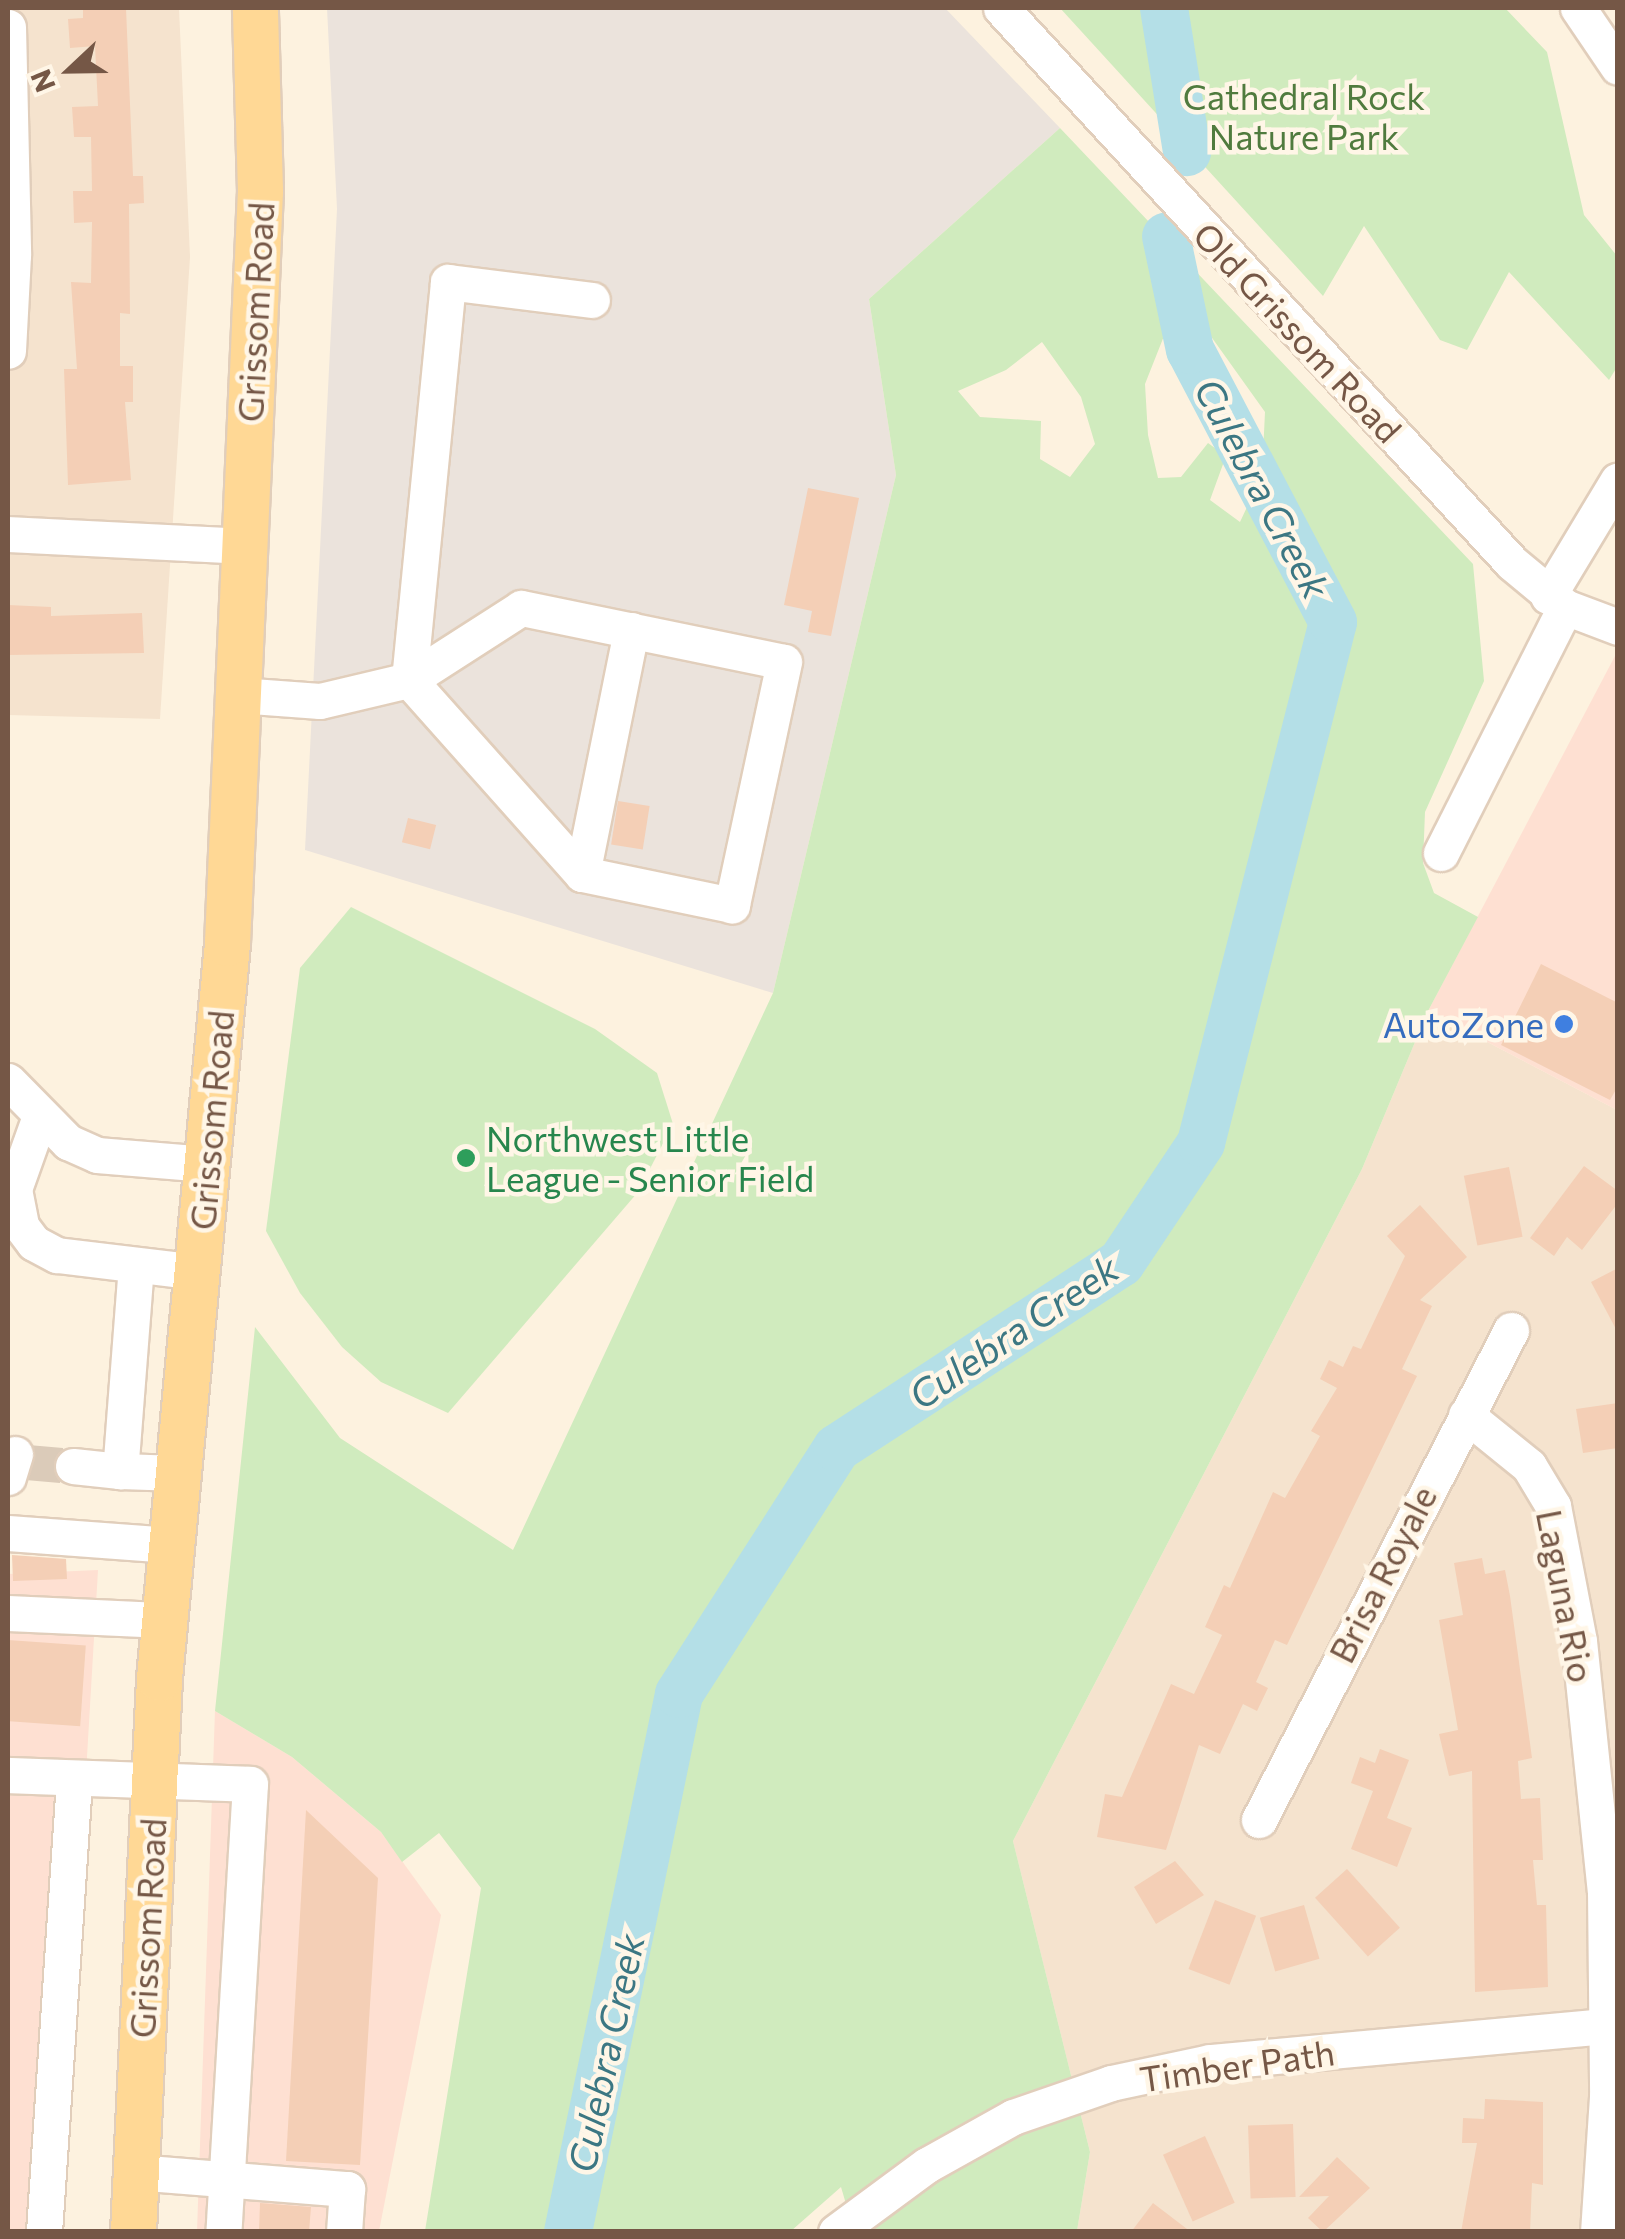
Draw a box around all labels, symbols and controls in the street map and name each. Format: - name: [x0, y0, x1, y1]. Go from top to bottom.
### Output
- north arrow: [20, 20, 120, 120]
- text: N: [22, 65, 62, 97]
- park label: Cathedral Rock Nature Park: [1183, 75, 1425, 157]
- street label: Grissom Road: [228, 201, 282, 423]
- street label: Old Grissom Road: [1186, 214, 1410, 450]
- water label: Culebra Creek: [1186, 370, 1340, 606]
- place label: AutoZone: [1383, 1003, 1544, 1045]
- street label: Grissom Road: [180, 1008, 242, 1232]
- marker: AutoZone: [1553, 1013, 1575, 1035]
- place label: Northwest Little League - Senior Field: [486, 1117, 814, 1199]
- marker: Northwest Little League - Senior Field: [455, 1147, 477, 1169]
- water label: Culebra Creek: [900, 1244, 1126, 1418]
- street label: Brisa Royale: [1320, 1479, 1444, 1669]
- street label: Laguna Rio: [1529, 1506, 1603, 1686]
- street label: Grissom Road: [120, 1817, 174, 2039]
- water label: Culebra Creek: [557, 1930, 653, 2176]
- street label: Timber Path: [1137, 2031, 1337, 2099]

